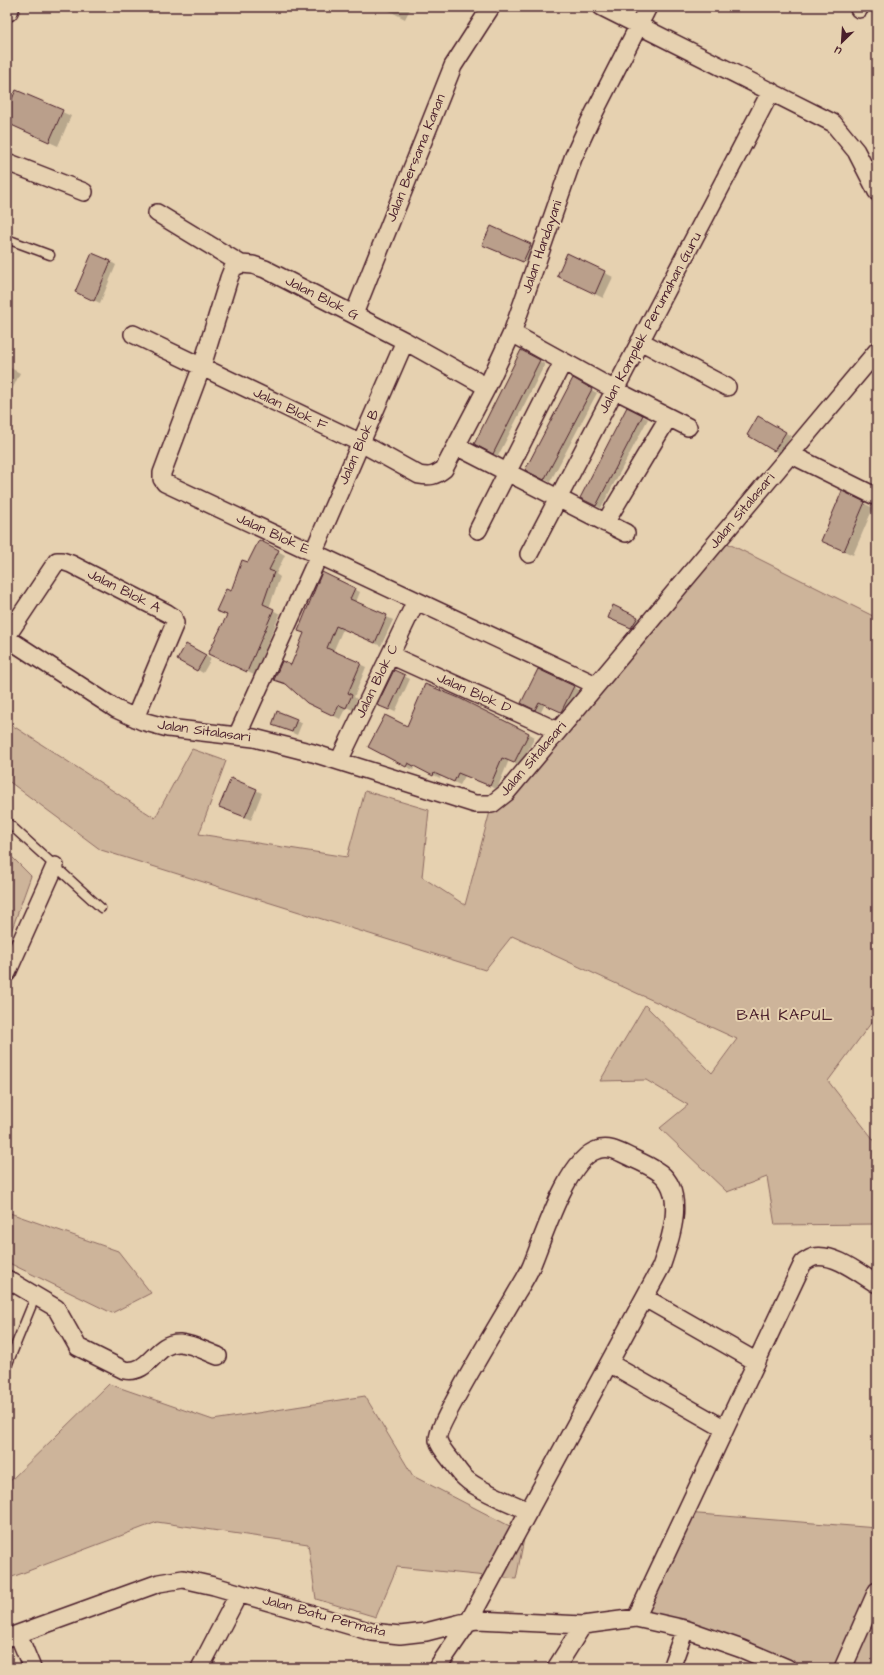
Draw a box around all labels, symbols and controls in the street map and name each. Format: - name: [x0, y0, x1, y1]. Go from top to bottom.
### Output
- north arrow: [822, 22, 862, 62]
- text: U: [832, 43, 845, 59]
- street label: Jalan Bersama Kanan: [381, 91, 451, 225]
- street label: Jalan Handayani: [517, 198, 567, 296]
- street label: Jalan Komplek Perumahan Guru: [593, 229, 707, 417]
- street label: Jalan Blok G: [282, 271, 363, 325]
- street label: Jalan Blok F: [249, 382, 331, 436]
- street label: Jalan Blok B: [333, 406, 385, 488]
- street label: Jalan Sitalasari: [704, 469, 780, 553]
- street label: Jalan Blok E: [233, 508, 314, 560]
- street label: Jalan Blok A: [84, 564, 164, 618]
- street label: Jalan Blok C: [350, 640, 404, 722]
- street label: Jalan Blok D: [433, 668, 515, 718]
- street label: Jalan Sitalasari: [156, 715, 252, 747]
- street label: Jalan Sitalasari: [495, 717, 571, 801]
- district label: BAH KAPUL: [737, 1004, 833, 1026]
- street label: Jalan Batu Permata: [260, 1590, 388, 1642]

